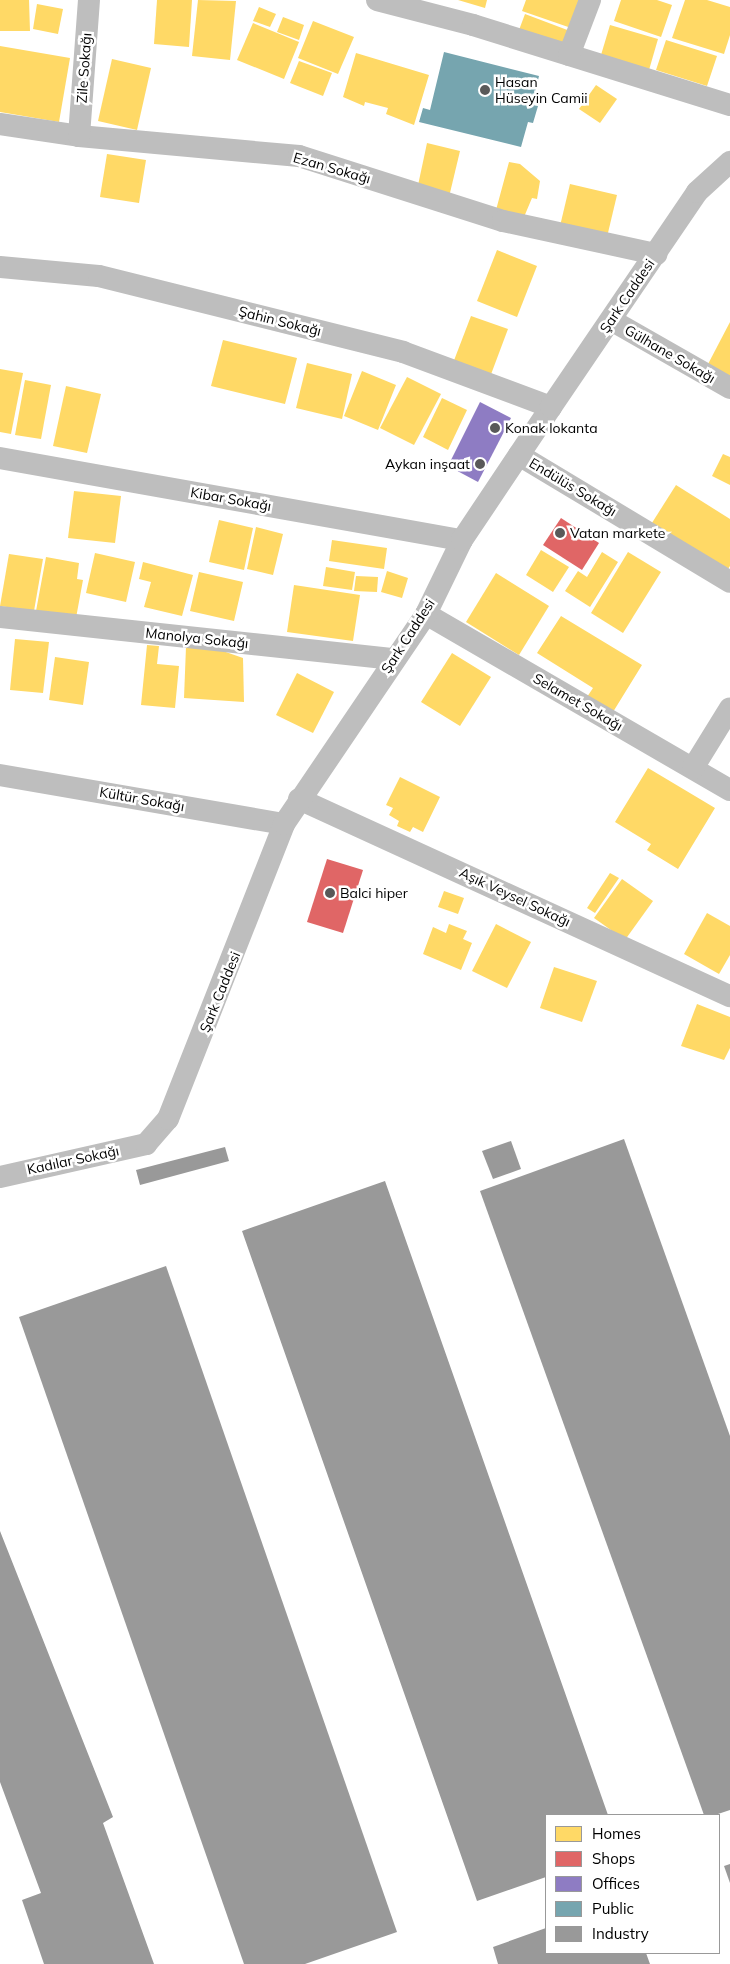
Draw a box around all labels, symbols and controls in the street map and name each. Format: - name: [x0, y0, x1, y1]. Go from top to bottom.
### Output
- street label: Zile Sokağı: [73, 32, 95, 104]
- place label: Hasan Hüseyin Camii: [495, 74, 588, 106]
- marker: Hasan Hüseyin Camii: [479, 84, 491, 96]
- street label: Ezan Sokağı: [291, 149, 373, 187]
- street label: Şark Caddesi: [596, 256, 658, 336]
- street label: Şahin Sokağı: [237, 303, 323, 339]
- street label: Gülhane Sokağı: [622, 321, 718, 387]
- place label: Konak lokanta: [505, 420, 598, 436]
- marker: Konak lokanta: [489, 422, 501, 434]
- street label: Endülüs Sokağı: [526, 454, 620, 520]
- place label: Aykan inşaat: [385, 456, 470, 472]
- marker: Aykan inşaat: [474, 458, 486, 470]
- street label: Kibar Sokağı: [189, 484, 273, 514]
- place label: Vatan markete: [570, 525, 665, 541]
- marker: Vatan markete: [554, 527, 566, 539]
- street label: Şark Caddesi: [378, 596, 438, 676]
- street label: Manolya Sokağı: [145, 624, 249, 652]
- street label: Selamet Sokağı: [530, 670, 626, 734]
- street label: Kültür Sokağı: [98, 783, 186, 815]
- street label: Aşık Veysel Sokağı: [457, 864, 573, 930]
- place label: Balci hiper: [340, 885, 408, 901]
- marker: Balci hiper: [324, 887, 336, 899]
- street label: Şark Caddesi: [196, 949, 244, 1035]
- street label: Kadılar Sokağı: [26, 1142, 120, 1178]
- legend: [545, 1814, 720, 1954]
- text: Homes: [592, 1824, 641, 1843]
- text: Shops: [592, 1849, 635, 1868]
- text: Offices: [592, 1874, 640, 1893]
- text: Public: [592, 1899, 634, 1918]
- text: Industry: [592, 1924, 649, 1943]

